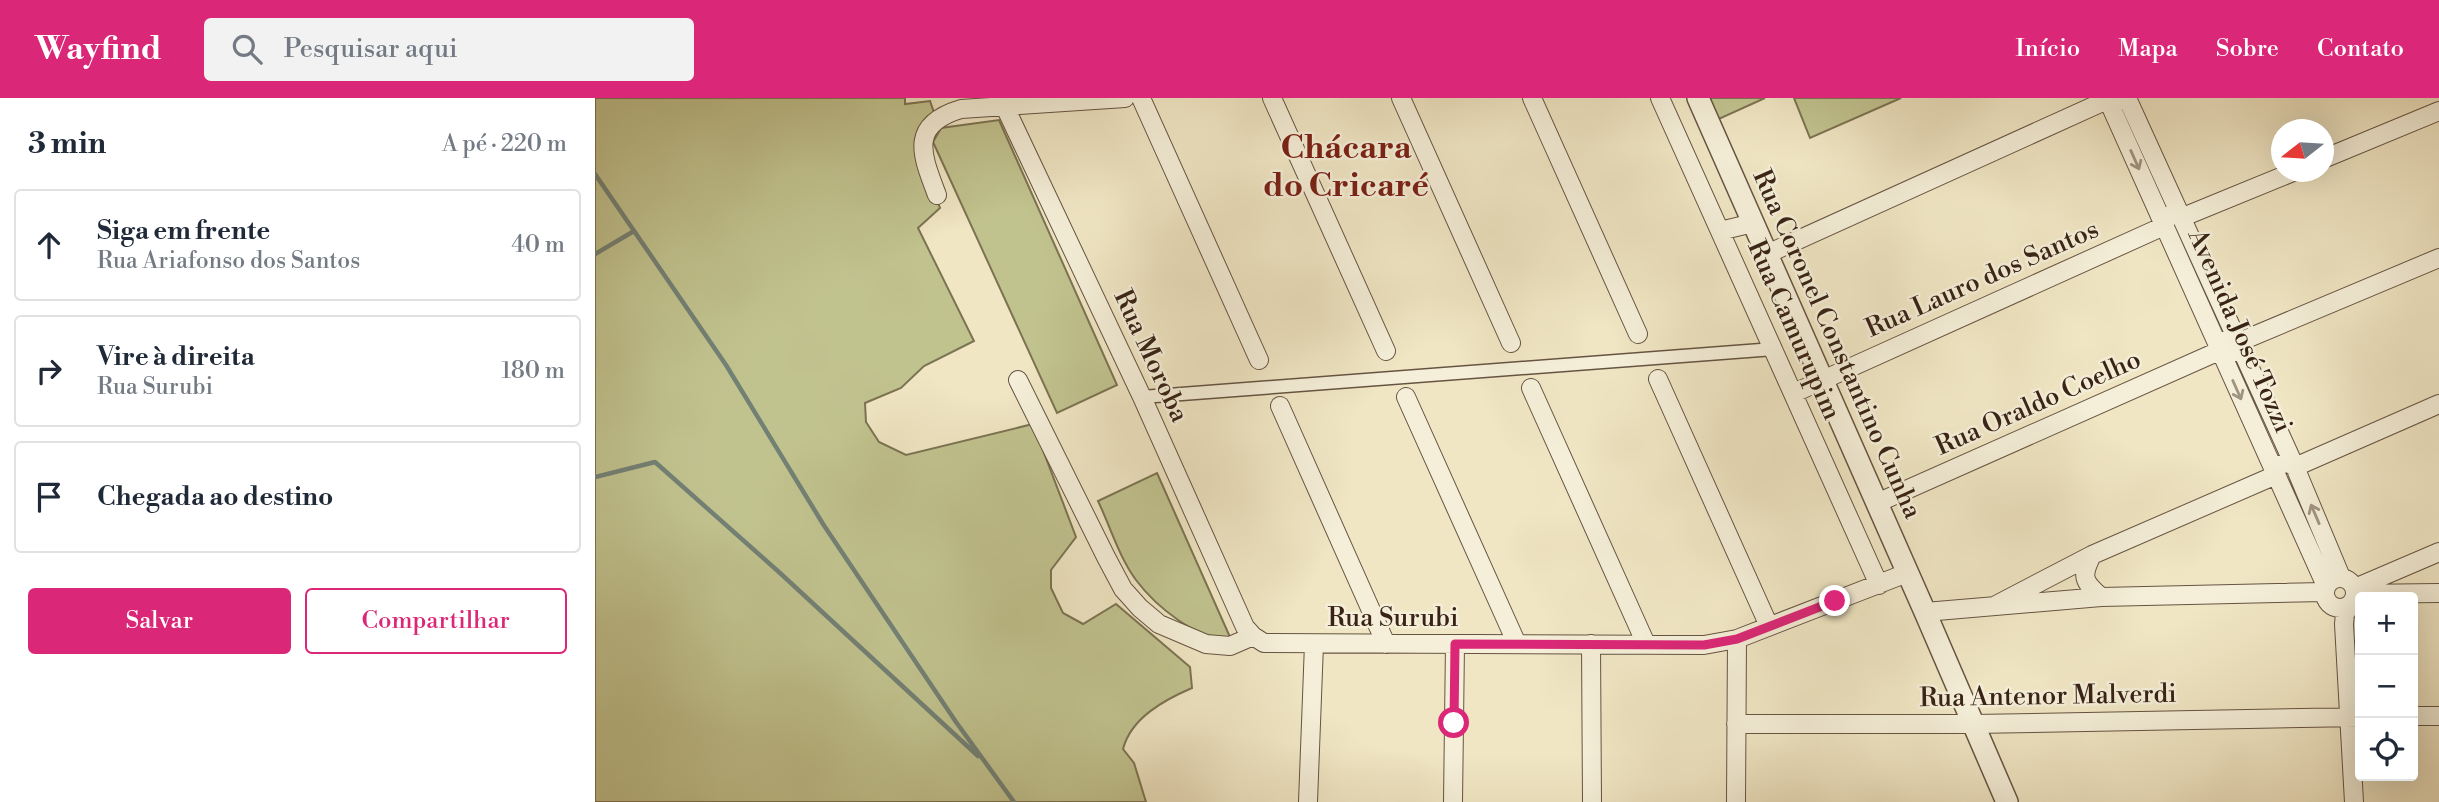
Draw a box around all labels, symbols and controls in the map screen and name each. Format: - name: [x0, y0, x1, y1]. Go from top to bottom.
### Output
- search box: [204, 18, 694, 81]
- text: Wayfind: [35, 29, 162, 70]
- icon: search: [228, 30, 266, 68]
- text: Pesquisar aqui: [284, 33, 458, 65]
- text: Início: [2016, 34, 2080, 64]
- text: Mapa: [2118, 34, 2178, 64]
- text: Sobre: [2216, 34, 2279, 64]
- text: Contato: [2317, 34, 2404, 64]
- north arrow: [2271, 119, 2334, 182]
- text: 3 min: [28, 125, 106, 163]
- district label: Chácara do Cricaré: [1263, 128, 1429, 207]
- text: A pé · 220 m: [442, 130, 567, 158]
- one-way arrow: [2129, 149, 2142, 170]
- street label: Rua Coronel Constantino Cunha: [1745, 164, 1929, 524]
- street label: Rua Lauro dos Santos: [1860, 213, 2104, 345]
- text: Siga em frente: [97, 215, 270, 247]
- street label: Avenida José Tozzi: [2180, 223, 2299, 438]
- icon: ahead: [30, 226, 68, 264]
- text: 40 m: [511, 231, 565, 259]
- street label: Rua Camurupim: [1740, 235, 1848, 425]
- text: Rua Ariafonso dos Santos: [97, 247, 360, 275]
- street label: Rua Moroba: [1106, 285, 1196, 428]
- text: Vire à direita: [97, 341, 255, 373]
- street label: Rua Oraldo Coelho: [1930, 343, 2146, 463]
- icon: right: [30, 352, 68, 390]
- text: 180 m: [501, 357, 565, 385]
- text: Rua Surubi: [97, 373, 213, 401]
- one-way arrow: [2231, 379, 2244, 400]
- icon: arrive: [30, 478, 68, 516]
- text: Chegada ao destino: [97, 481, 333, 513]
- one-way arrow: [2308, 504, 2321, 526]
- route end: [1819, 585, 1850, 616]
- button: Salvar: [28, 588, 291, 654]
- button: Compartilhar: [305, 588, 567, 654]
- map controls: [2355, 592, 2418, 781]
- button: +: [2355, 592, 2418, 655]
- street label: Rua Surubi: [1327, 602, 1459, 634]
- button: −: [2355, 655, 2418, 718]
- street label: Rua Antenor Malverdi: [1919, 678, 2177, 714]
- route start: [1438, 707, 1469, 738]
- button: locate: [2355, 718, 2418, 781]

